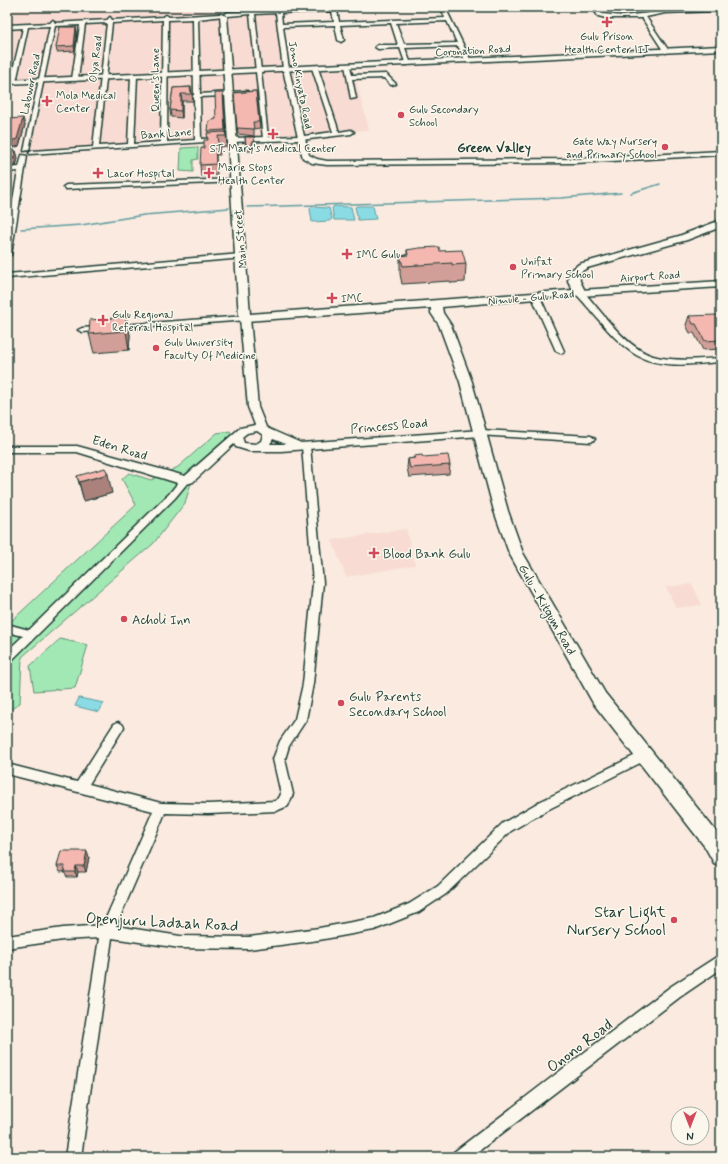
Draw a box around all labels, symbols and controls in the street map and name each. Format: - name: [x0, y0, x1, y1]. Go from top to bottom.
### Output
- marker: Gulu Prison Health Center III: [601, 16, 613, 28]
- place label: Gulu Prison Health Center III: [564, 30, 650, 57]
- street label: Olya Road: [86, 35, 106, 83]
- street label: Jomo Kinyata Road: [285, 40, 315, 130]
- street label: Coronation Road: [435, 42, 511, 60]
- street label: Queen's Lane: [149, 48, 163, 112]
- street label: Labwor Road: [18, 52, 44, 116]
- place label: Mola Medical Center: [56, 89, 116, 116]
- marker: Mola Medical Center: [41, 95, 53, 107]
- place label: Gulu Secondary School: [409, 103, 479, 130]
- marker: Gulu Secondary School: [396, 110, 406, 120]
- street label: Bank Lane: [140, 125, 192, 143]
- marker: ST. Mary's Medical Center: [267, 128, 279, 140]
- place label: Gate Way Nursery and Primary School: [566, 135, 657, 162]
- district label: Green Valley: [457, 140, 531, 157]
- place label: ST. Mary's Medical Center: [210, 142, 337, 156]
- marker: Gate Way Nursery and Primary School: [660, 142, 670, 152]
- place label: Marie Stops Health Center: [218, 161, 285, 188]
- marker: Lacor Hospital: [92, 167, 104, 179]
- place label: Lacor Hospital: [107, 167, 175, 181]
- marker: Marie Stops Health Center: [203, 167, 215, 179]
- street label: Main Street: [231, 209, 251, 269]
- marker: IMC Gulu: [341, 248, 353, 260]
- place label: IMC Gulu: [356, 248, 400, 262]
- place label: Unifat Primary School: [521, 255, 594, 282]
- marker: Unifat Primary School: [508, 262, 518, 272]
- street label: Airport Road: [620, 268, 681, 286]
- street label: Nimule - Gulu Road: [487, 287, 575, 309]
- marker: IMC: [326, 292, 338, 304]
- place label: IMC: [341, 292, 363, 306]
- place label: Gulu Regional Referral Hospital: [112, 308, 194, 335]
- marker: Gulu Regional Referral Hospital: [97, 314, 109, 326]
- place label: Gulu University Faculty Of Medicine: [164, 336, 256, 363]
- marker: Gulu University Faculty Of Medicine: [151, 343, 161, 353]
- street label: Princess Road: [350, 415, 428, 438]
- street label: Eden Road: [90, 432, 149, 465]
- place label: Blood Bank Gulu: [383, 546, 471, 563]
- marker: Blood Bank Gulu: [368, 547, 380, 559]
- street label: Gulu - Kitgum Road: [513, 561, 580, 659]
- place label: Acholi Inn: [132, 612, 191, 629]
- marker: Acholi Inn: [119, 614, 129, 624]
- place label: Gulu Parents Secondary School: [349, 689, 446, 721]
- marker: Gulu Parents Secondary School: [336, 698, 346, 708]
- place label: Star Light Nursery School: [567, 902, 667, 941]
- street label: Openjuru Ladaah Road: [85, 908, 239, 937]
- marker: Star Light Nursery School: [669, 915, 679, 925]
- street label: Onono Road: [543, 1015, 617, 1078]
- north arrow: [670, 1106, 710, 1146]
- text: N: [686, 1128, 694, 1142]

